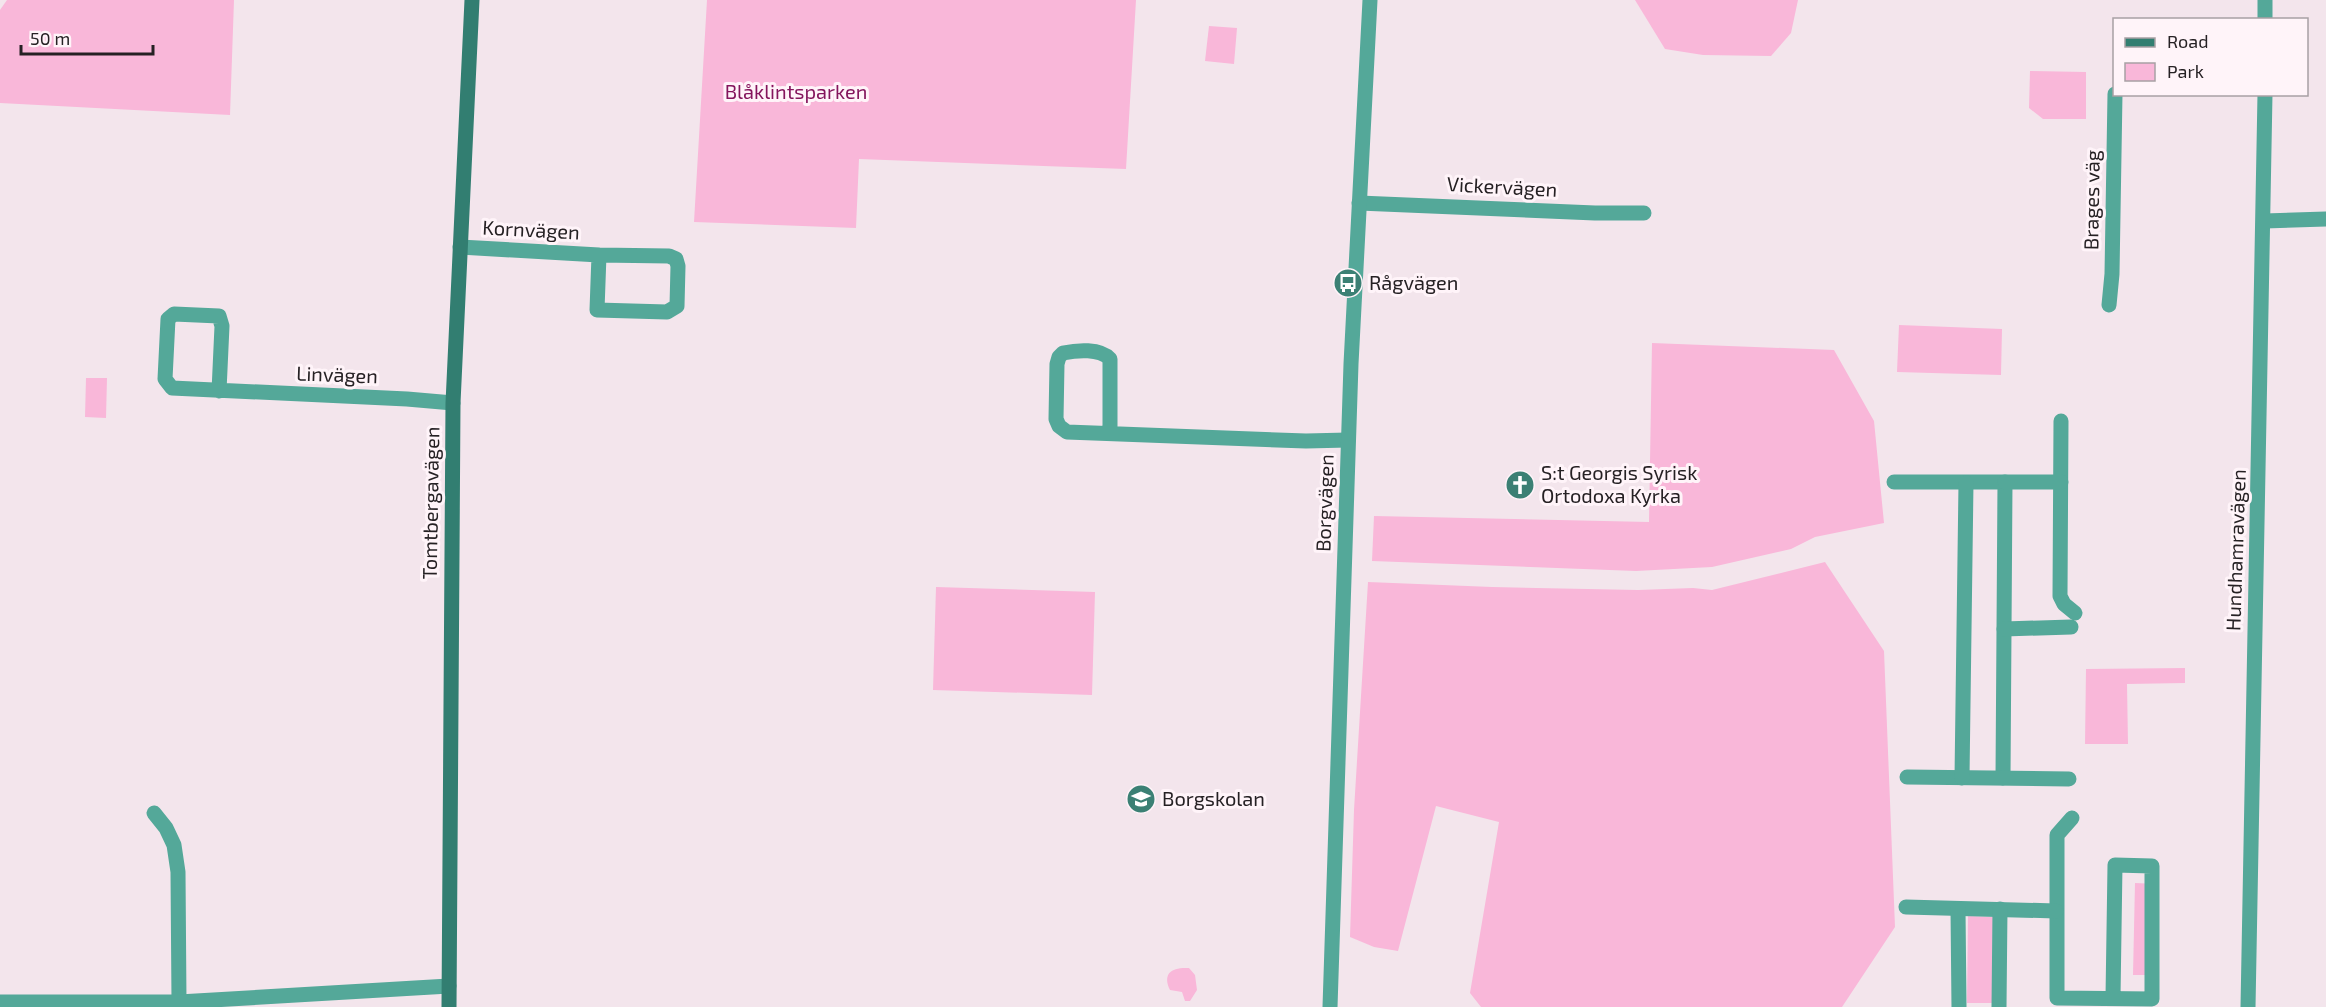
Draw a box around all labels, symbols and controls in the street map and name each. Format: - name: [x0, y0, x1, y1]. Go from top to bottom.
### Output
- scale bar: [21, 18, 153, 56]
- legend: [2113, 18, 2308, 96]
- text: 50 m: [30, 27, 70, 49]
- text: Road: [2167, 30, 2208, 52]
- text: Park: [2167, 60, 2204, 82]
- park label: Blåklintsparken: [725, 79, 867, 103]
- street label: Brages väg: [2078, 150, 2104, 250]
- street label: Vickervägen: [1446, 171, 1558, 201]
- street label: Kornvägen: [482, 214, 580, 244]
- bus stop icon: Rågvägen: [1332, 267, 1364, 299]
- place label: Rågvägen: [1369, 270, 1458, 294]
- street label: Linvägen: [296, 361, 378, 387]
- street label: Tomtbergavägen: [417, 426, 443, 580]
- street label: Borgvägen: [1310, 454, 1338, 552]
- place label: S:t Georgis Syrisk Ortodoxa Kyrka: [1541, 460, 1697, 507]
- church icon: S:t Georgis Syrisk Ortodoxa Kyrka: [1504, 469, 1536, 501]
- street label: Hundhamravägen: [2220, 469, 2250, 631]
- school or university icon: Borgskolan: [1125, 783, 1157, 815]
- place label: Borgskolan: [1162, 786, 1265, 810]

